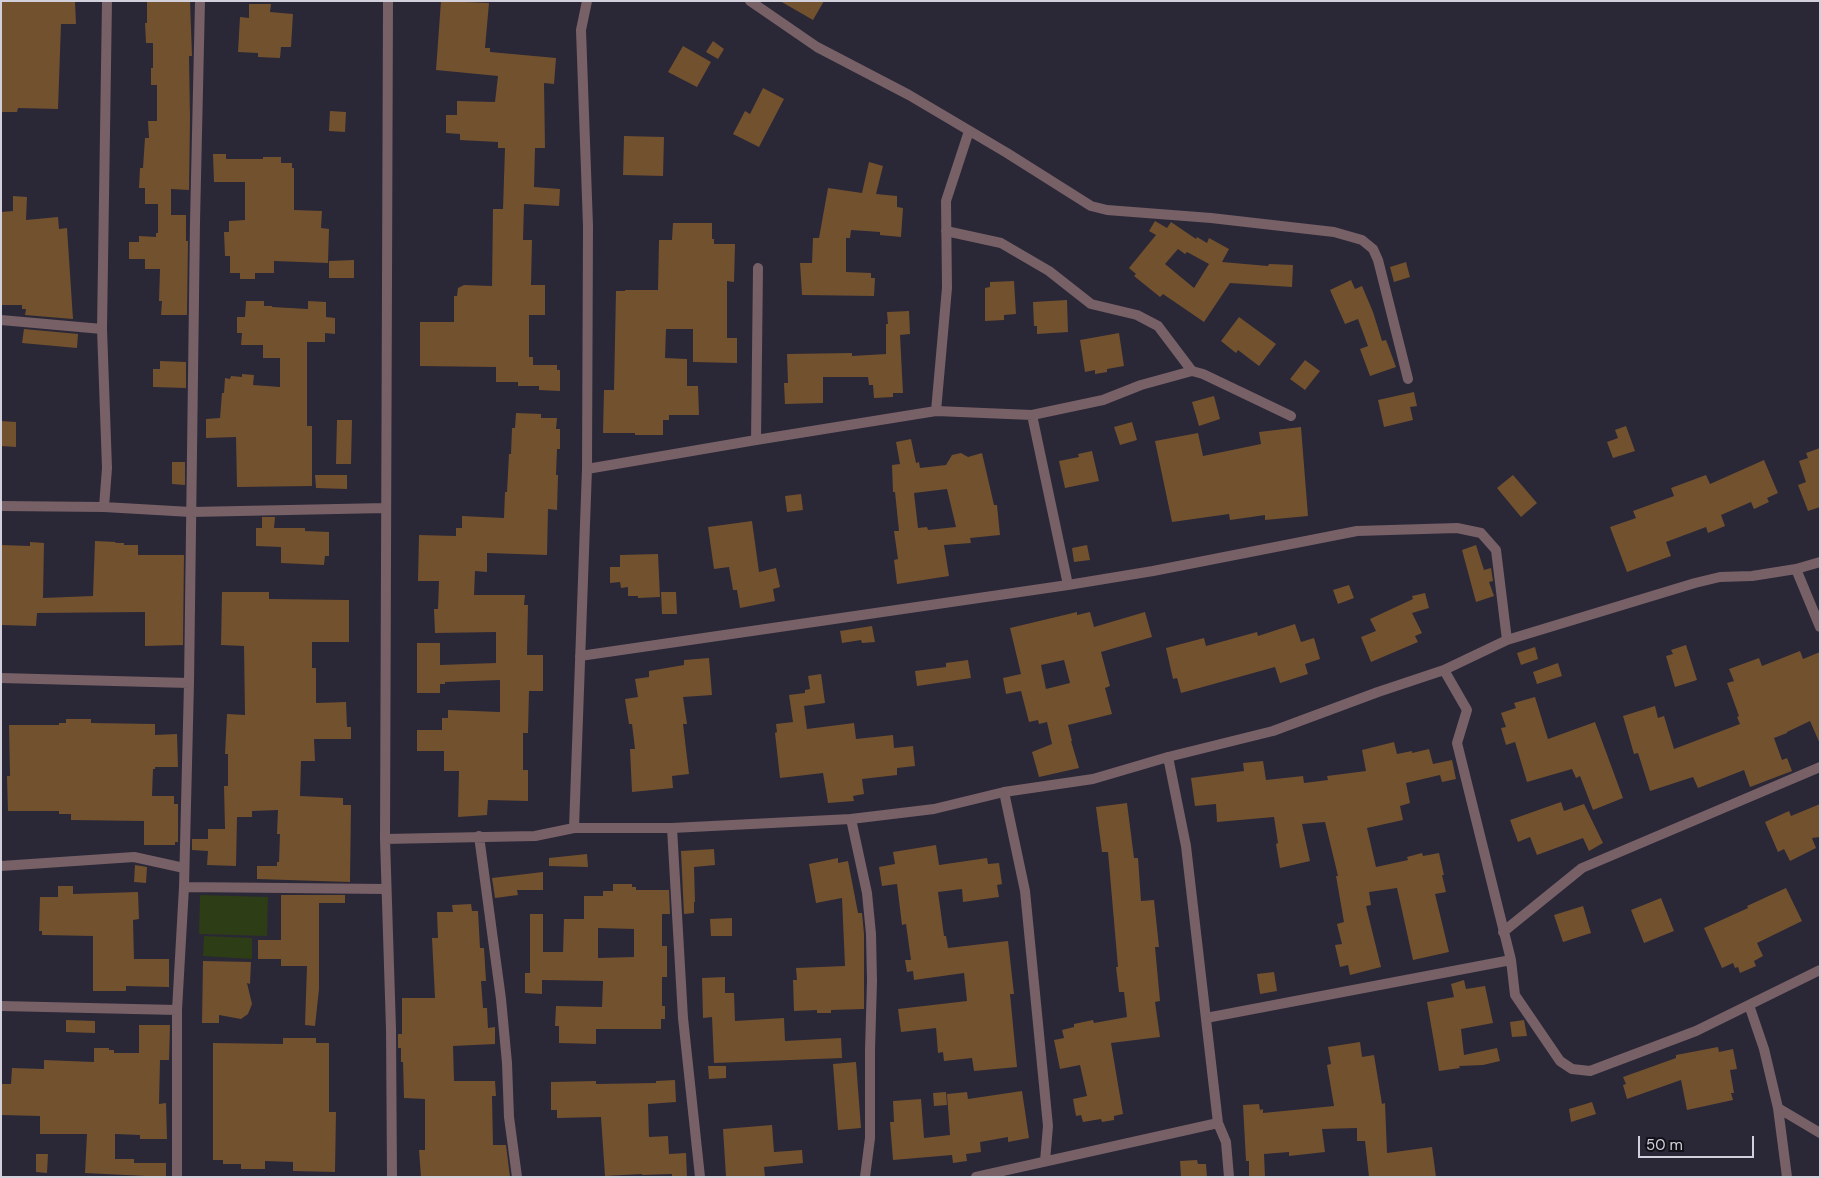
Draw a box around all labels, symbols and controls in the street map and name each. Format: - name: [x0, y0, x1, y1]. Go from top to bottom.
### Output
- scale bar: [1641, 1126, 1757, 1158]
- text: 50 m: [1646, 1135, 1683, 1155]

